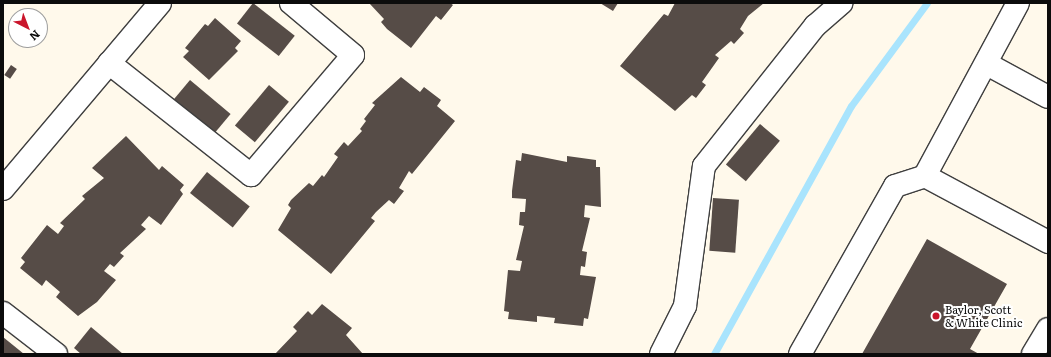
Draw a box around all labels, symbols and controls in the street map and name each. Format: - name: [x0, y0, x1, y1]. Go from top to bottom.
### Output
- north arrow: [8, 8, 48, 48]
- text: N: [27, 27, 44, 45]
- place label: Baylor, Scott & White Clinic: [945, 303, 1022, 329]
- marker: Baylor, Scott & White Clinic: [930, 310, 942, 322]

